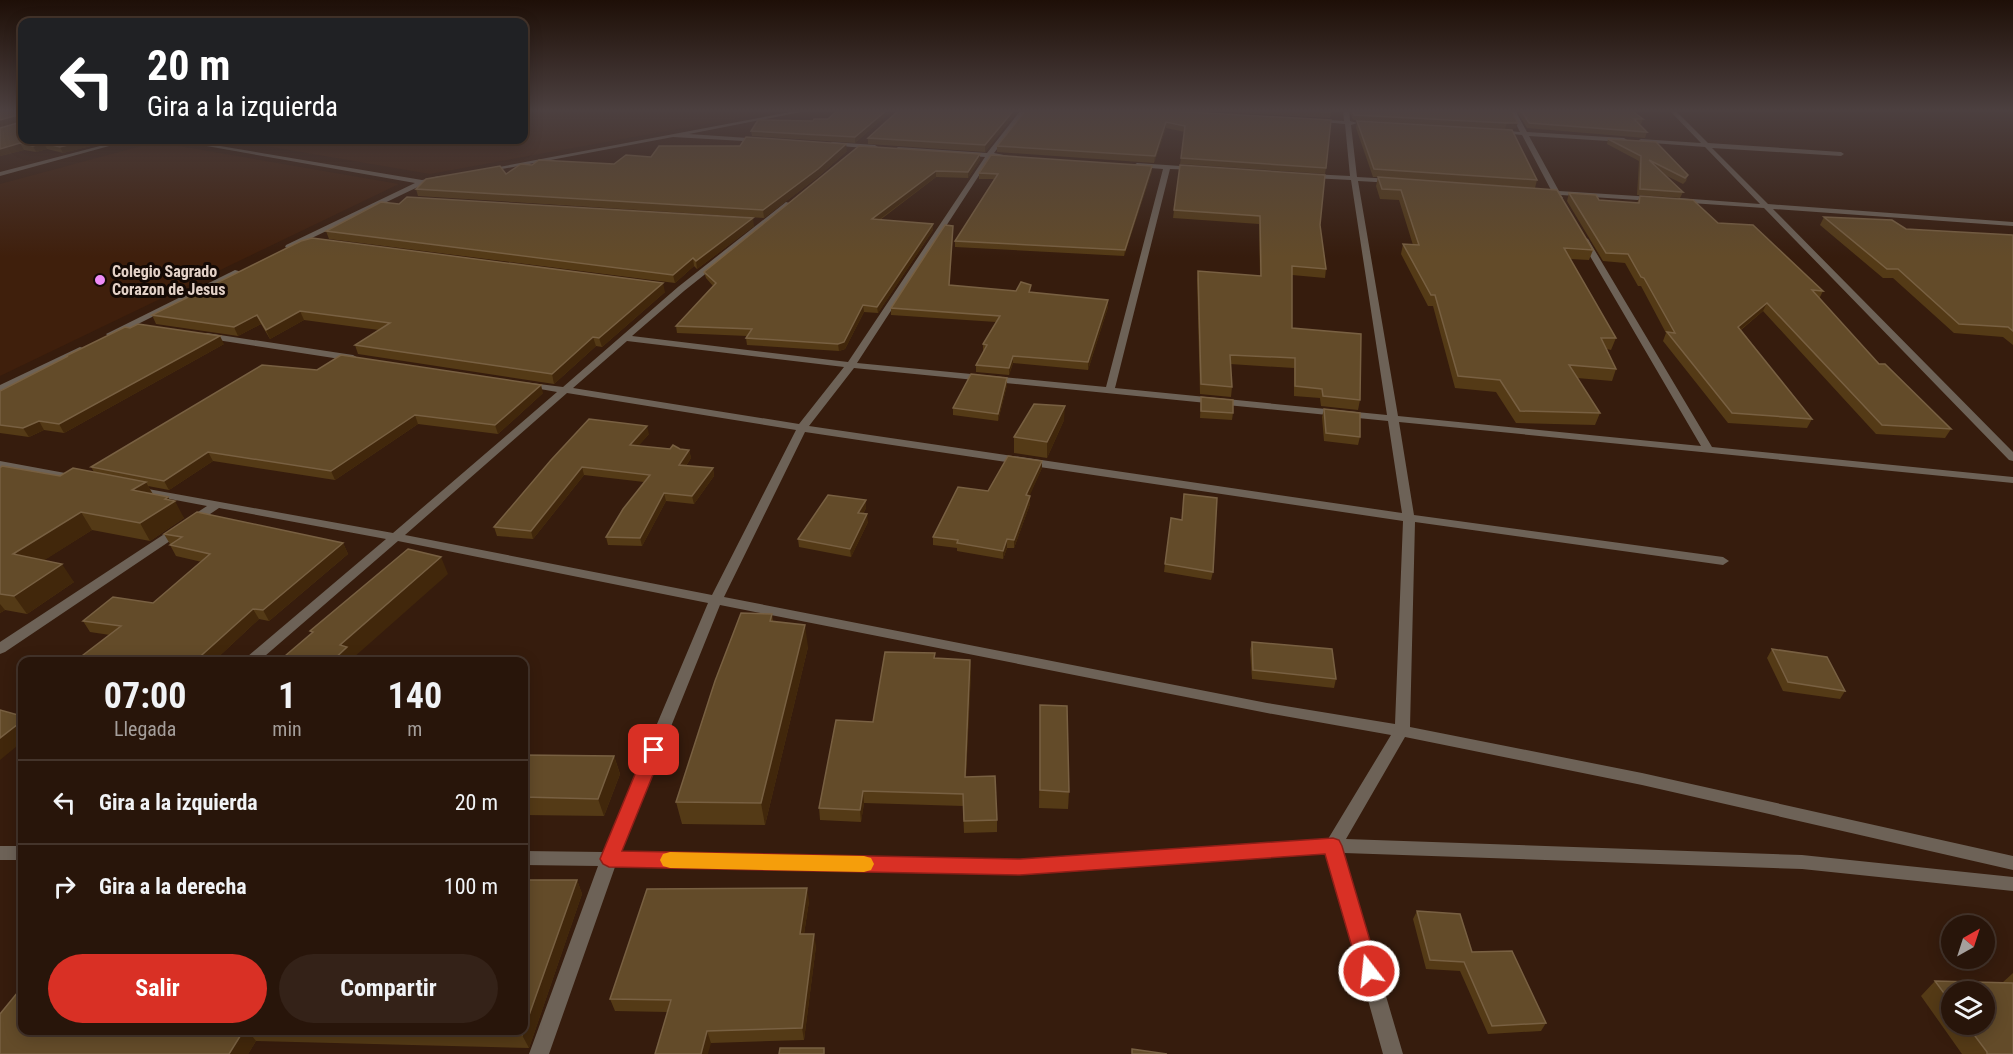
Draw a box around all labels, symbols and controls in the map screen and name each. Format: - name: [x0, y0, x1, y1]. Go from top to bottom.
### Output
- text: 20 m: [147, 41, 230, 90]
- icon: left: [48, 42, 126, 120]
- text: Gira a la izquierda: [147, 91, 338, 123]
- place label: Colegio Sagrado Corazon de Jesus: [112, 262, 225, 299]
- marker: Colegio Sagrado Corazon de Jesus: [93, 273, 107, 287]
- text: 07:00: [104, 675, 186, 717]
- text: 1: [278, 675, 296, 717]
- text: 140: [388, 675, 442, 717]
- text: Llegada: [114, 717, 176, 741]
- text: min: [272, 717, 302, 741]
- text: m: [407, 717, 422, 741]
- pin: [628, 724, 679, 775]
- icon: arrive: [637, 733, 670, 766]
- icon: left: [48, 786, 81, 819]
- text: Gira a la izquierda: [99, 790, 258, 815]
- text: 20 m: [455, 790, 498, 815]
- icon: right: [48, 870, 81, 903]
- text: Gira a la derecha: [99, 874, 247, 899]
- text: 100 m: [444, 874, 498, 899]
- north arrow: [1941, 915, 1995, 969]
- map controls: [1941, 915, 1995, 1035]
- position arrow: [1337, 939, 1401, 1003]
- button: Salir: [48, 954, 267, 1023]
- button: Compartir: [279, 954, 498, 1023]
- button: layers: [1941, 981, 1995, 1035]

